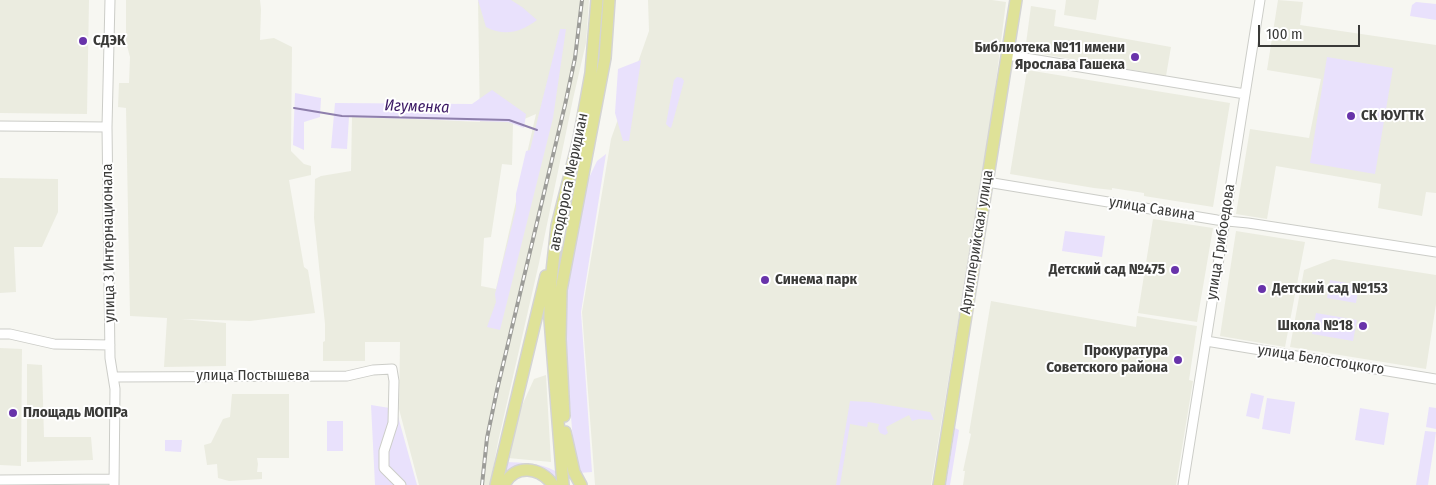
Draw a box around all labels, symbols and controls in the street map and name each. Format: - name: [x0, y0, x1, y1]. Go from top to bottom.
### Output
- scale bar: [1261, 15, 1364, 47]
- text: 100 m: [1266, 25, 1303, 43]
- place label: СДЭК: [93, 32, 126, 50]
- marker: СДЭК: [77, 35, 89, 47]
- place label: Библиотека №11 имени Ярослава Гашека: [974, 39, 1125, 74]
- marker: Библиотека №11 имени Ярослава Гашека: [1129, 51, 1141, 63]
- water label: Игуменка: [384, 96, 450, 118]
- place label: СК ЮУГТК: [1361, 107, 1424, 125]
- marker: СК ЮУГТК: [1345, 110, 1357, 122]
- street label: автодорога Меридиан: [546, 111, 592, 253]
- street label: улица 3 Интернационала: [99, 163, 119, 323]
- street label: Артиллерийская улица: [957, 169, 997, 315]
- street label: улица Грибоедова: [1203, 183, 1239, 301]
- street label: улица Савина: [1108, 193, 1196, 225]
- place label: Детский сад №475: [1049, 261, 1165, 279]
- marker: Детский сад №475: [1169, 264, 1181, 276]
- place label: Синема парк: [775, 271, 857, 289]
- marker: Синема парк: [759, 274, 771, 286]
- place label: Детский сад №153: [1272, 280, 1388, 298]
- marker: Детский сад №153: [1256, 283, 1268, 295]
- place label: Школа №18: [1278, 317, 1353, 335]
- marker: Школа №18: [1357, 320, 1369, 332]
- street label: улица Белостоцкого: [1256, 341, 1386, 379]
- place label: Прокуратура Советского района: [1046, 342, 1168, 377]
- marker: Прокуратура Советского района: [1172, 354, 1184, 366]
- street label: улица Постышева: [196, 367, 310, 385]
- place label: Площадь МОПРа: [23, 404, 128, 422]
- marker: Площадь МОПРа: [7, 407, 19, 419]

